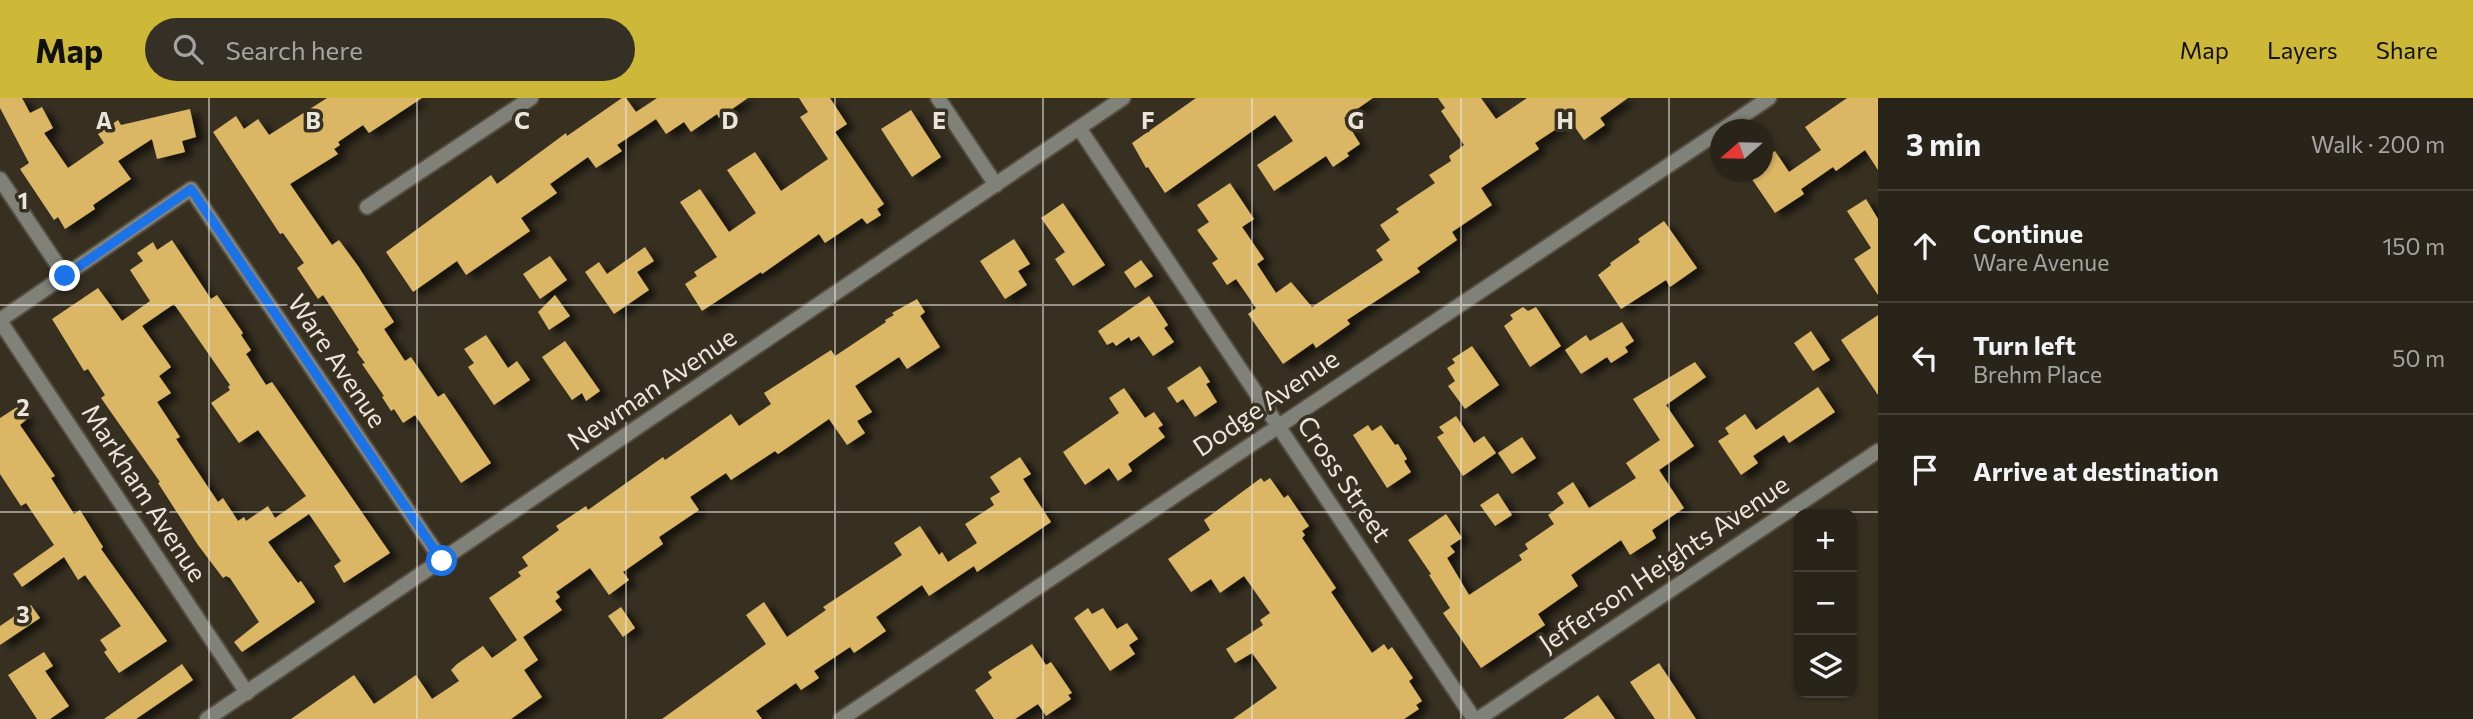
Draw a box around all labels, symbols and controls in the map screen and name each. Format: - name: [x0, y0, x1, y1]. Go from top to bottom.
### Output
- search box: [145, 18, 635, 81]
- text: Map: [35, 29, 103, 70]
- icon: search: [169, 30, 207, 68]
- text: Search here: [225, 34, 363, 65]
- text: Map: [2180, 35, 2229, 64]
- text: Layers: [2267, 35, 2338, 64]
- text: Share: [2376, 35, 2438, 64]
- text: A: [96, 106, 113, 134]
- text: B: [305, 106, 321, 134]
- text: C: [514, 106, 530, 134]
- text: D: [722, 106, 739, 134]
- text: E: [932, 106, 946, 134]
- text: F: [1141, 106, 1155, 134]
- text: G: [1348, 106, 1364, 134]
- text: H: [1556, 106, 1574, 134]
- north arrow: [1710, 119, 1773, 182]
- text: 3 min: [1906, 125, 1981, 162]
- text: Walk · 200 m: [2311, 130, 2445, 158]
- text: 1: [18, 186, 28, 214]
- text: Continue: [1973, 217, 2083, 248]
- icon: ahead: [1906, 227, 1944, 265]
- text: 150 m: [2382, 232, 2445, 260]
- text: Ware Avenue: [1973, 248, 2109, 276]
- route end: [49, 260, 80, 291]
- street label: Ware Avenue: [282, 288, 394, 433]
- street label: Newman Avenue: [561, 320, 741, 456]
- text: Turn left: [1973, 329, 2076, 360]
- icon: left: [1906, 339, 1944, 377]
- street label: Dodge Avenue: [1186, 342, 1344, 462]
- text: 50 m: [2392, 344, 2445, 372]
- text: Brehm Place: [1973, 360, 2102, 388]
- text: 2: [16, 393, 30, 421]
- street label: Markham Avenue: [76, 398, 214, 587]
- street label: Cross Street: [1292, 409, 1399, 547]
- icon: arrive: [1906, 451, 1944, 489]
- text: Arrive at destination: [1973, 455, 2219, 486]
- street label: Jefferson Heights Avenue: [1532, 468, 1794, 658]
- map controls: [1794, 509, 1857, 698]
- button: +: [1794, 509, 1857, 572]
- route start: [426, 545, 457, 576]
- button: −: [1794, 572, 1857, 635]
- text: 3: [16, 600, 30, 628]
- button: layers: [1794, 635, 1857, 698]

